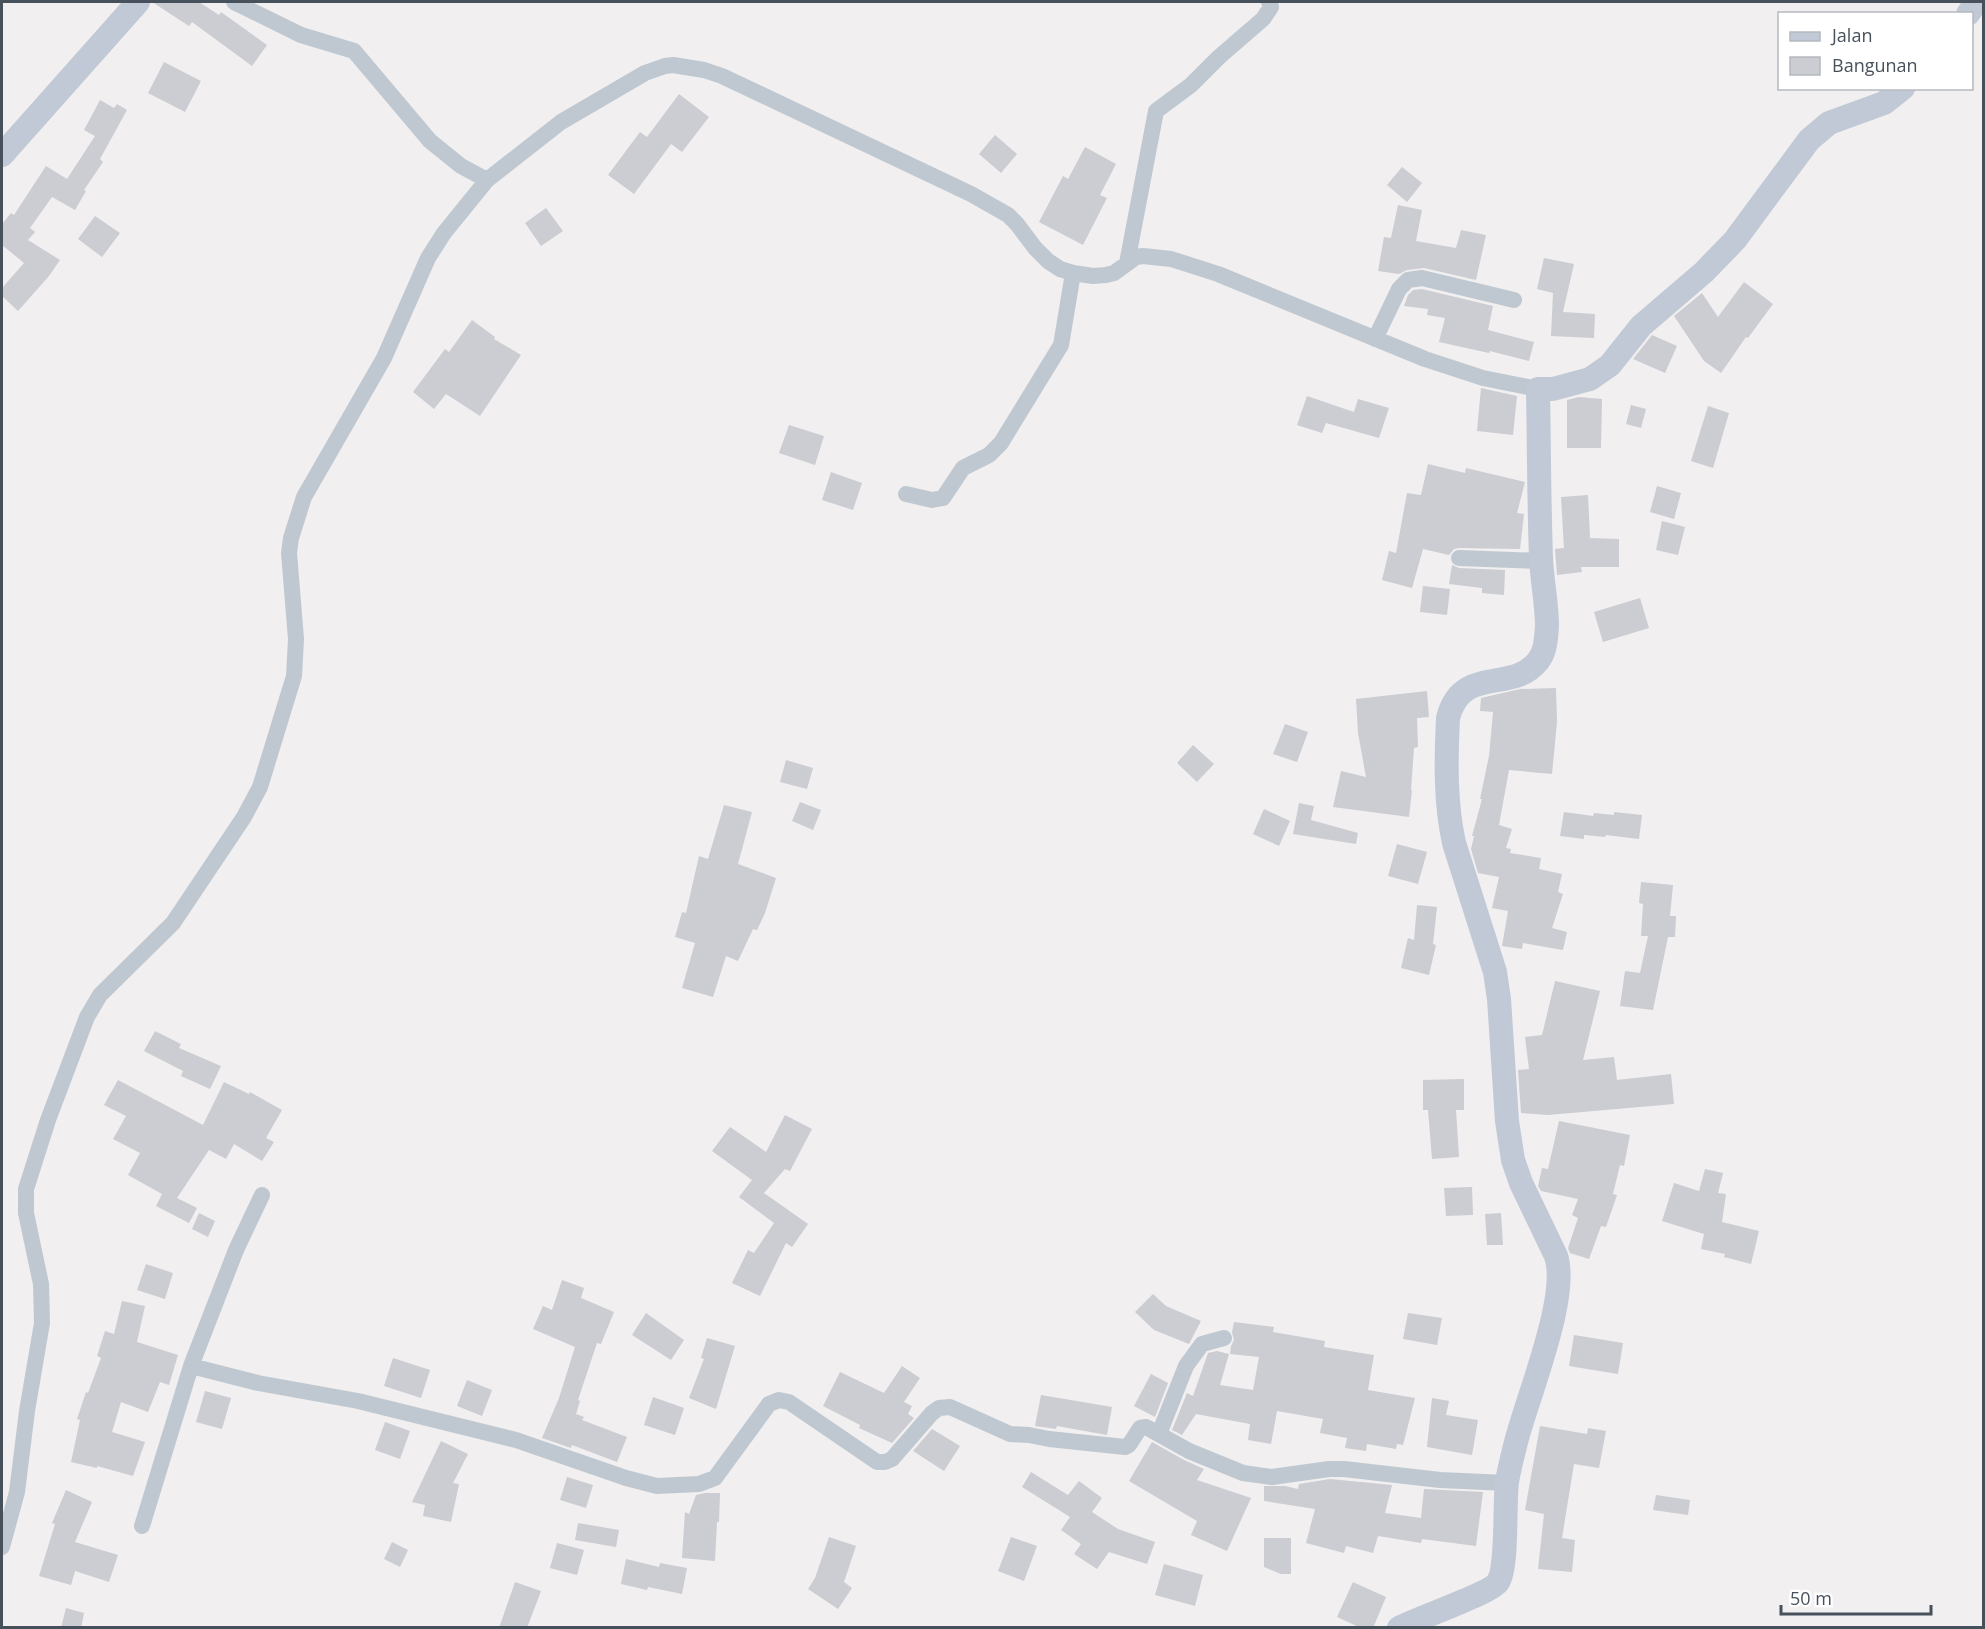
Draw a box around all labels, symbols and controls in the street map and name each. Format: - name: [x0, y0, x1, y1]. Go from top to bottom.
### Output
- legend: [1778, 12, 1973, 90]
- text: Jalan: [1830, 23, 1872, 47]
- text: Bangunan: [1832, 53, 1918, 77]
- scale bar: [1781, 1578, 1931, 1616]
- text: 50 m: [1790, 1586, 1832, 1610]

